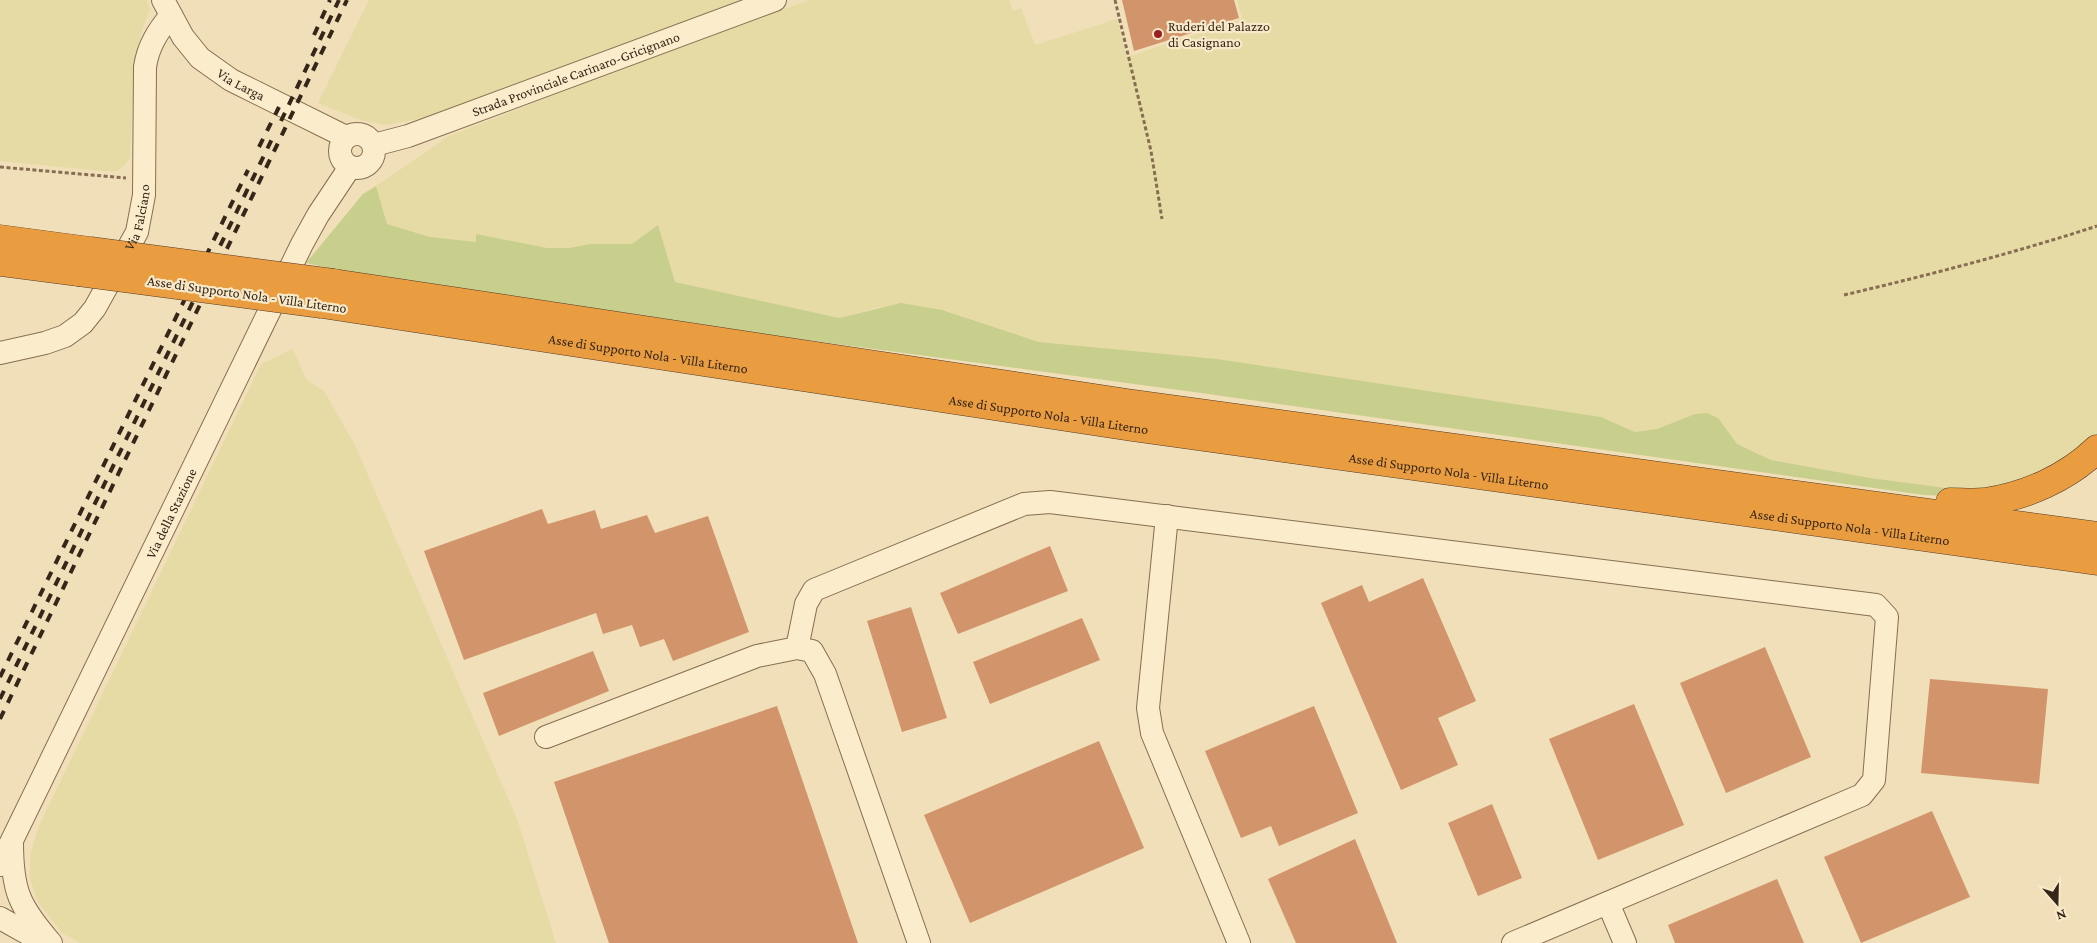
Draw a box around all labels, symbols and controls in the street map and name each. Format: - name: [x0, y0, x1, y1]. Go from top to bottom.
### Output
- place label: Ruderi del Palazzo di Casignano: [1168, 18, 1270, 50]
- street label: Strada Provinciale Carinaro-Gricignano: [470, 28, 682, 120]
- marker: Ruderi del Palazzo di Casignano: [1152, 28, 1164, 40]
- street label: Via Larga: [214, 65, 268, 104]
- street label: Via Falciano: [121, 184, 153, 253]
- street label: Asse di Supporto Nola - Villa Literno: [146, 272, 348, 316]
- street label: Asse di Supporto Nola - Villa Literno: [547, 331, 749, 377]
- street label: Asse di Supporto Nola - Villa Literno: [948, 391, 1149, 437]
- street label: Asse di Supporto Nola - Villa Literno: [1348, 449, 1550, 493]
- street label: Via della Stazione: [142, 466, 200, 561]
- street label: Asse di Supporto Nola - Villa Literno: [1749, 505, 1951, 548]
- north arrow: [2032, 878, 2082, 928]
- text: N: [2054, 906, 2069, 925]

